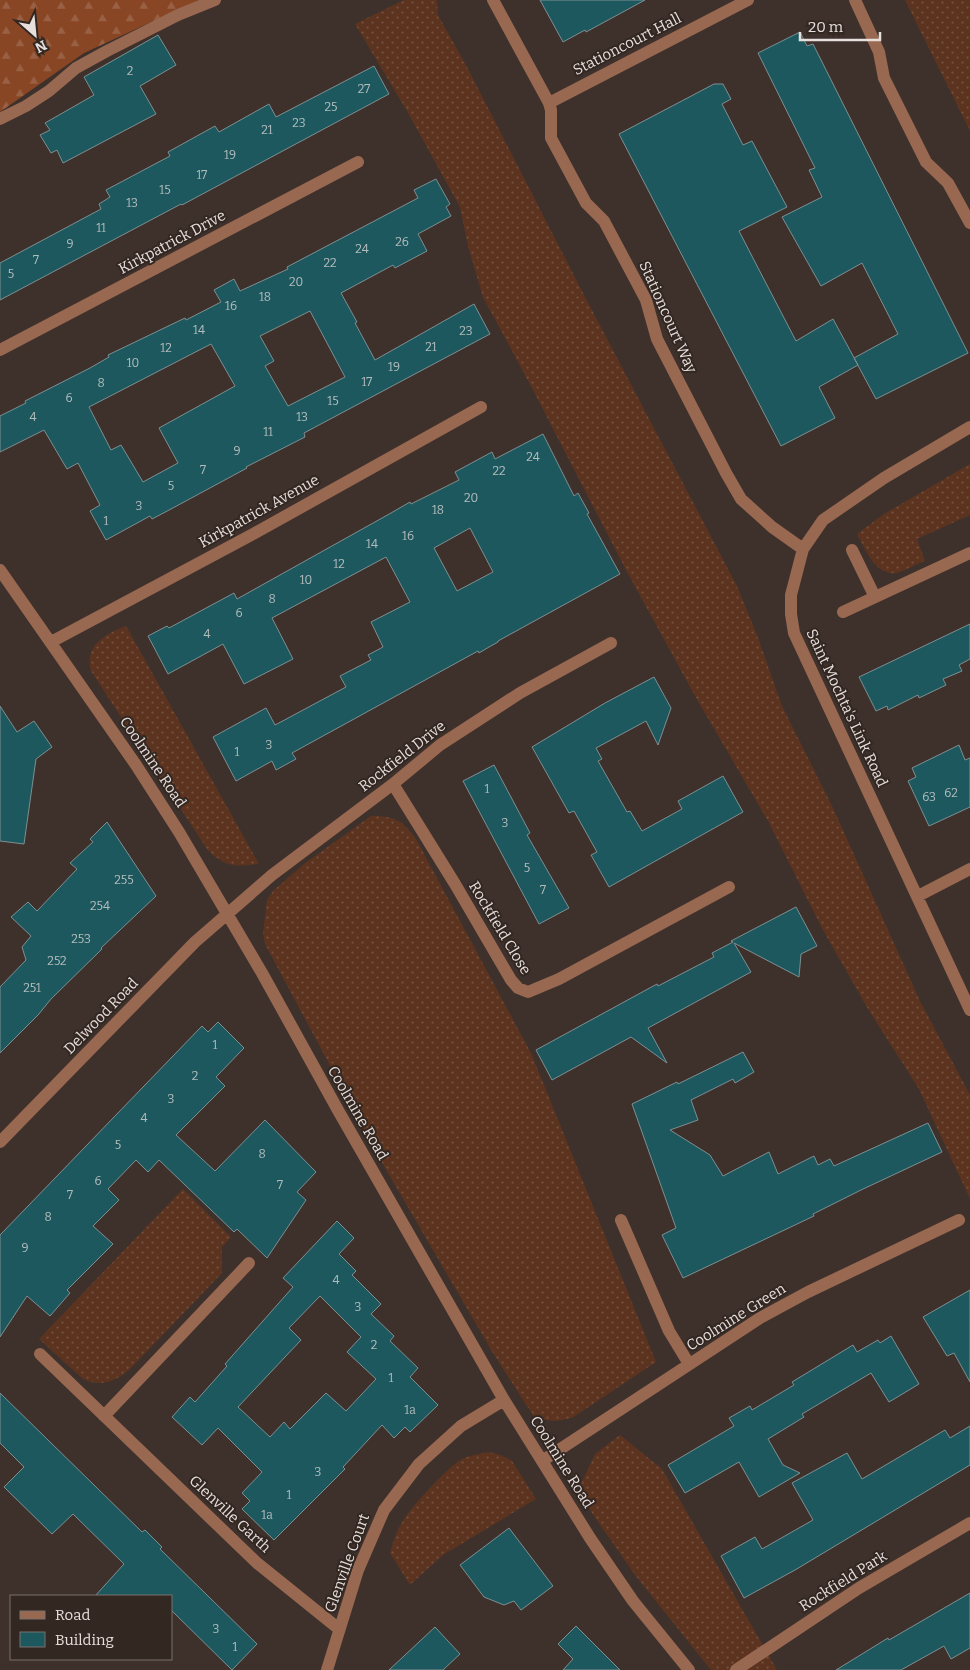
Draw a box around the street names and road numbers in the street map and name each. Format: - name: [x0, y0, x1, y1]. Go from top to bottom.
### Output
- street label: Stationcourt Hall: [570, 9, 684, 79]
- street label: Kirkpatrick Drive: [115, 206, 229, 278]
- street label: Stationcourt Way: [635, 258, 701, 376]
- street label: Kirkpatrick Avenue: [196, 470, 322, 552]
- street label: Saint Mochta's Link Road: [802, 626, 892, 790]
- street label: Coolmine Road: [116, 713, 190, 811]
- street label: Rockfield Drive: [355, 717, 449, 795]
- street label: Rockfield Close: [465, 878, 535, 978]
- street label: Delwood Road: [60, 974, 142, 1058]
- street label: Coolmine Road: [324, 1063, 392, 1163]
- street label: Coolmine Green: [683, 1279, 789, 1355]
- street label: Coolmine Road: [526, 1412, 598, 1512]
- street label: Glenville Garth: [185, 1472, 275, 1557]
- street label: Glenville Court: [321, 1511, 373, 1615]
- street label: Rockfield Park: [796, 1547, 890, 1615]

